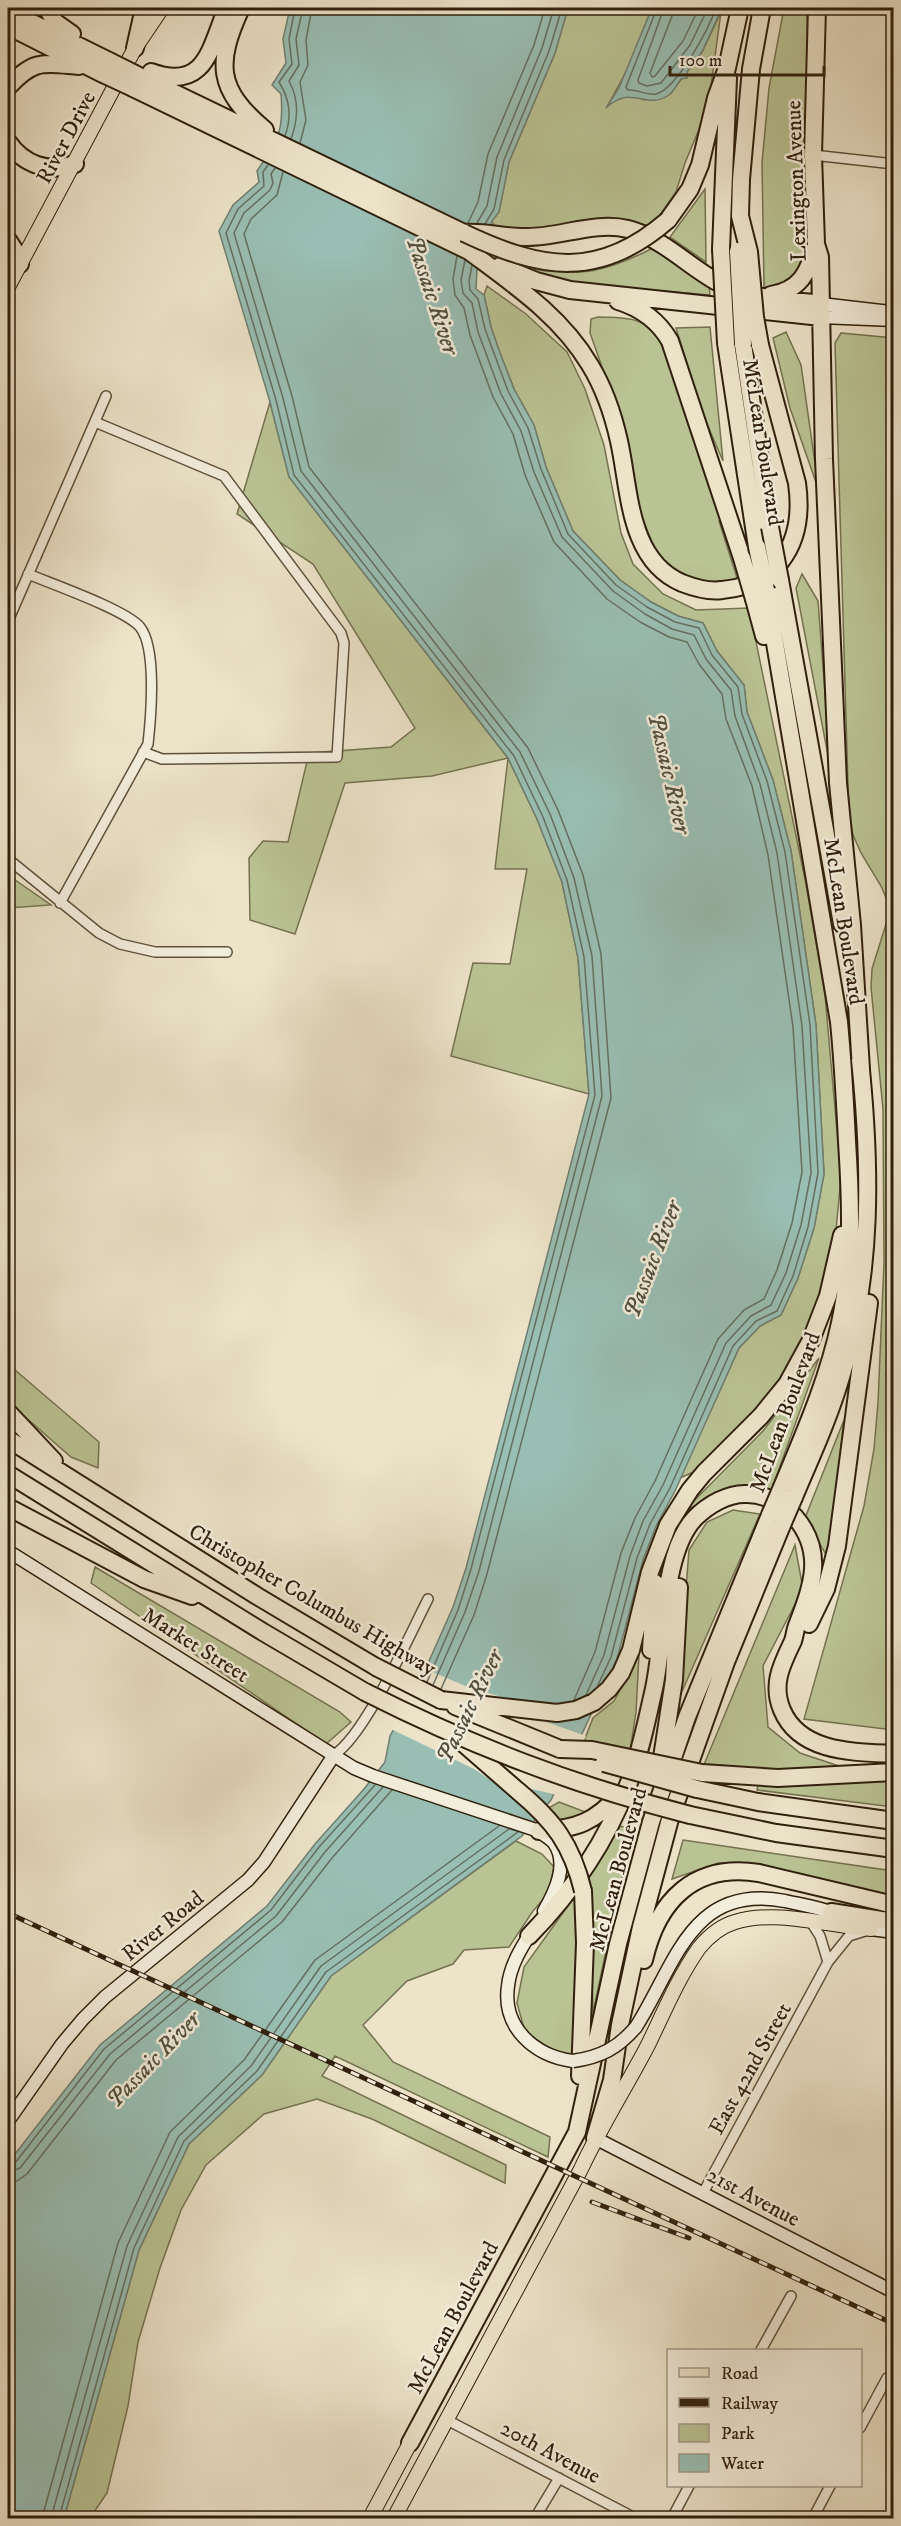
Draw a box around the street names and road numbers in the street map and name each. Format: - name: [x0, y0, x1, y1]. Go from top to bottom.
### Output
- street label: River Drive: [31, 87, 102, 189]
- street label: Lexington Avenue: [780, 100, 813, 262]
- street label: McLean Boulevard: [736, 357, 789, 528]
- street label: McLean Boulevard: [817, 836, 870, 1007]
- street label: McLean Boulevard: [744, 1329, 827, 1496]
- street label: Christopher Columbus Highway: [184, 1518, 441, 1683]
- street label: Market Street: [137, 1602, 254, 1689]
- street label: McLean Boulevard: [584, 1784, 653, 1954]
- street label: River Road: [117, 1885, 209, 1967]
- street label: East 42nd Street: [703, 1998, 798, 2139]
- street label: 21st Avenue: [702, 2162, 804, 2233]
- street label: McLean Boulevard: [402, 2237, 505, 2399]
- street label: 20th Avenue: [496, 2415, 605, 2490]

